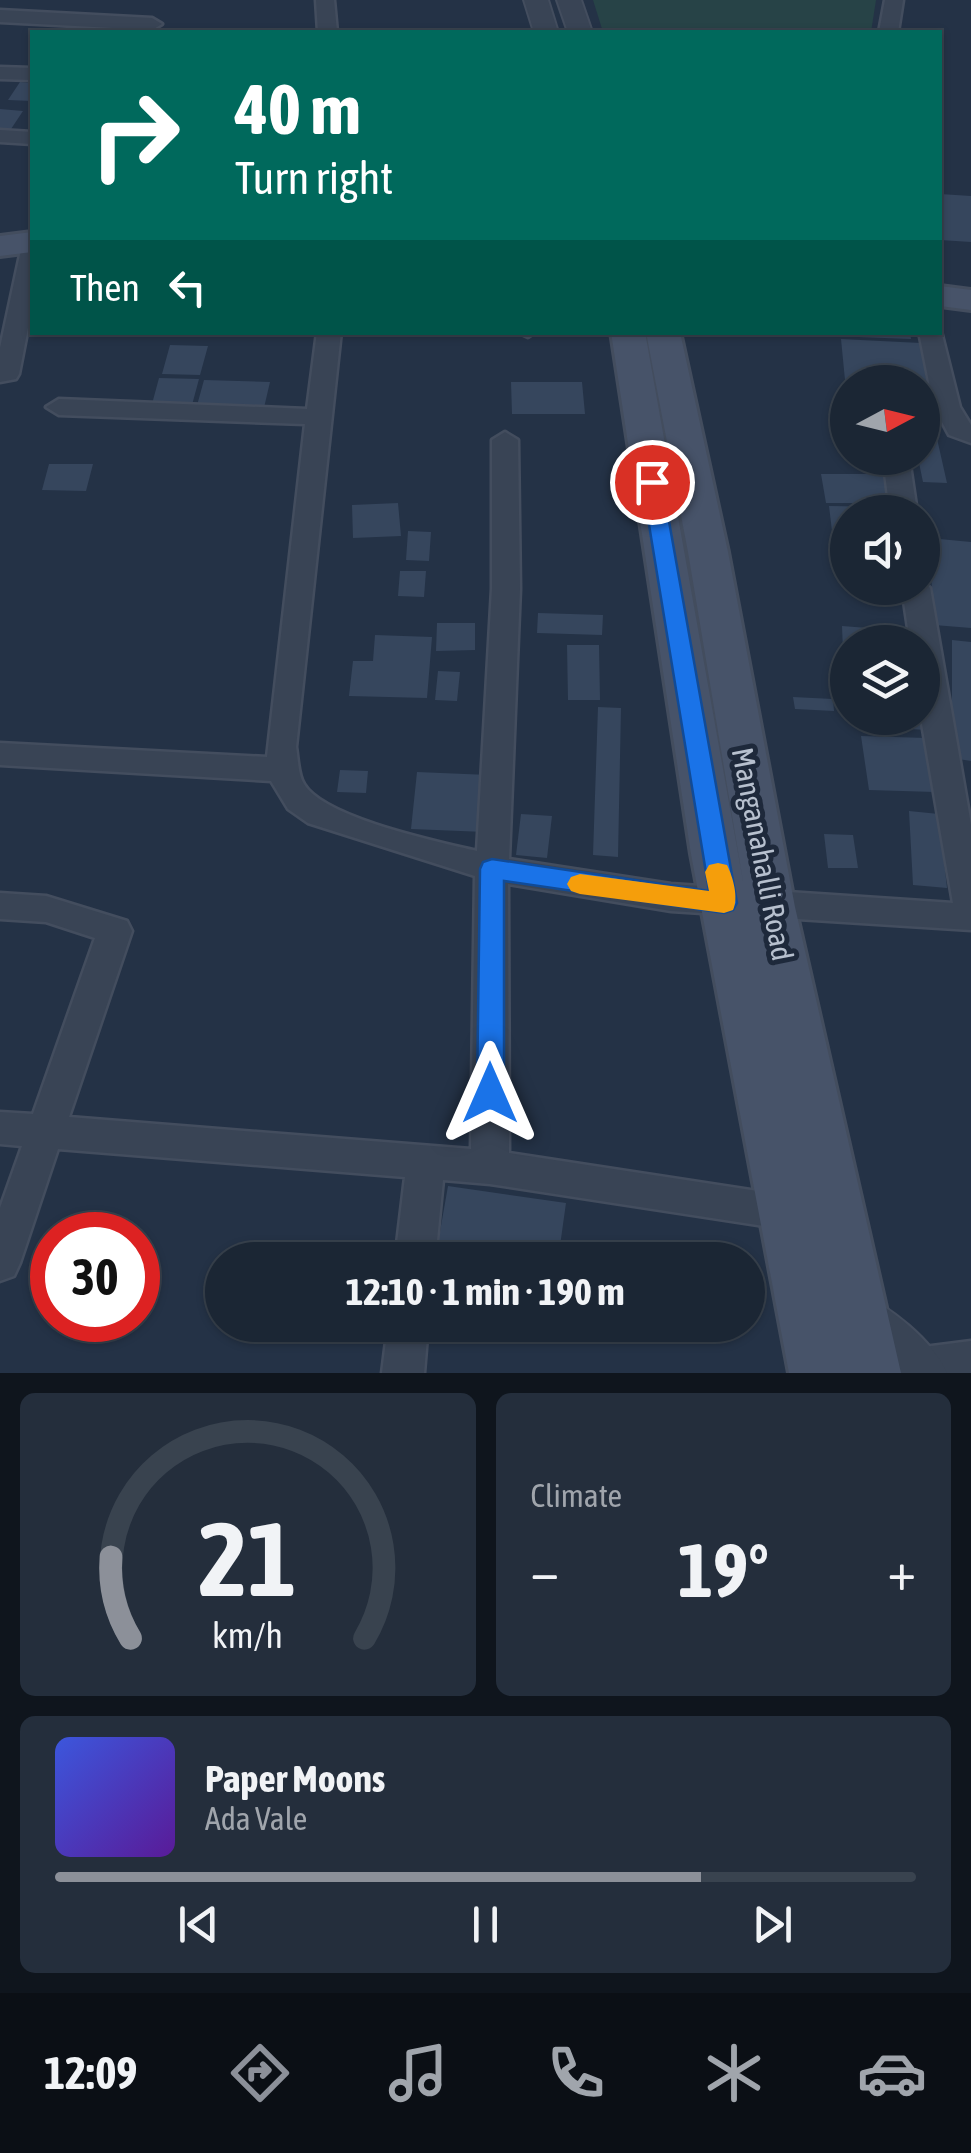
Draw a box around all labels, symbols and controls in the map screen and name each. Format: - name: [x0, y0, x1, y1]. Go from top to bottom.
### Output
- text: 40 m: [235, 69, 361, 149]
- icon: right: [70, 70, 200, 200]
- text: Turn right: [235, 152, 393, 204]
- icon: left: [160, 260, 215, 315]
- text: Then: [70, 266, 140, 309]
- north arrow: [830, 365, 940, 475]
- map controls: [830, 365, 940, 735]
- pin: [610, 440, 695, 525]
- icon: arrive: [625, 455, 680, 510]
- button: sound: [830, 495, 940, 605]
- button: layers: [830, 625, 940, 735]
- street label: Manganahalli Road: [726, 745, 800, 963]
- position arrow: [438, 1041, 542, 1145]
- speed limit sign: 30: [30, 1212, 160, 1342]
- text: 12:10 · 1 min · 190 m: [345, 1270, 625, 1313]
- text: Climate: [531, 1477, 622, 1514]
- text: 21: [199, 1499, 297, 1618]
- text: 19°: [678, 1527, 769, 1613]
- text: −: [531, 1539, 559, 1602]
- text: +: [887, 1539, 916, 1602]
- text: km/h: [212, 1615, 283, 1656]
- text: Paper Moons: [205, 1757, 385, 1800]
- text: Ada Vale: [205, 1800, 307, 1837]
- icon: previous: [171, 1897, 226, 1952]
- icon: pause: [458, 1897, 513, 1952]
- icon: next: [745, 1897, 800, 1952]
- icon: directions: [225, 2038, 295, 2108]
- icon: music: [383, 2038, 453, 2108]
- icon: phone: [541, 2038, 611, 2108]
- icon: climate: [699, 2038, 769, 2108]
- icon: car: [857, 2038, 927, 2108]
- text: 12:09: [44, 2047, 137, 2099]

